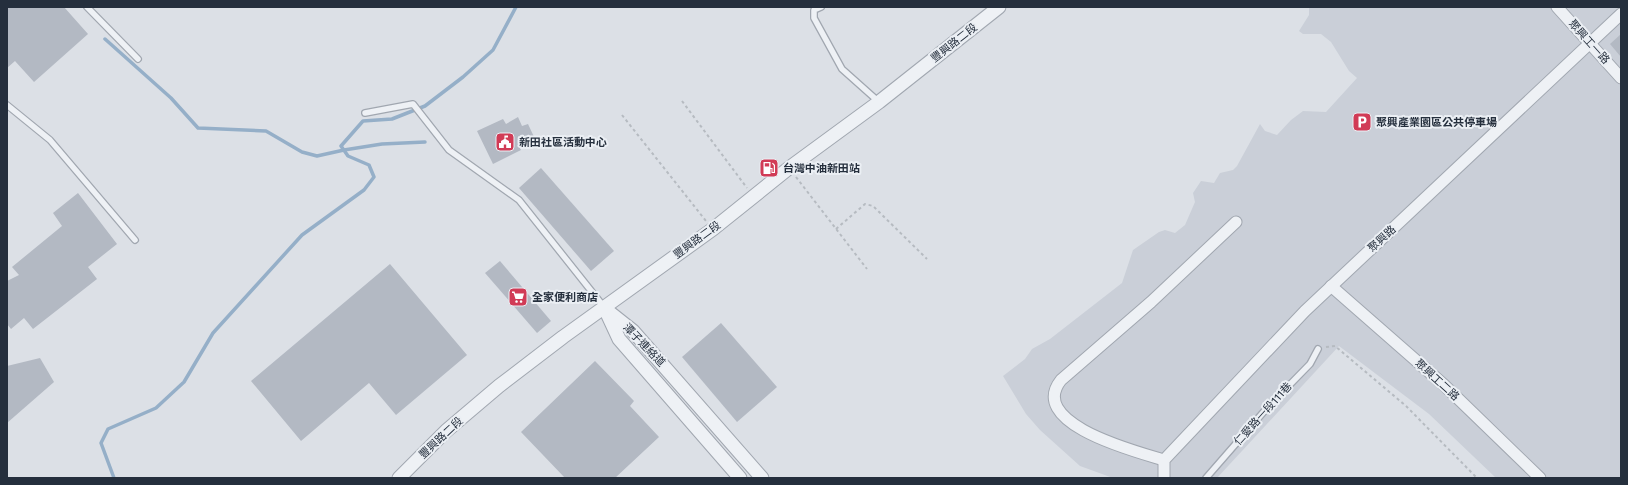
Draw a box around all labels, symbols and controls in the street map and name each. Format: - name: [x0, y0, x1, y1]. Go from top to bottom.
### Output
- street label: 聚興工一路: [1566, 17, 1612, 67]
- street label: 豐興路二段: [928, 21, 980, 65]
- parking icon: 聚興產業園區公共停車場: [1351, 111, 1373, 133]
- place label: 聚興產業園區公共停車場: [1376, 116, 1497, 129]
- public building icon: 新田社區活動中心: [494, 131, 516, 153]
- place label: 新田社區活動中心: [519, 136, 607, 149]
- fuel station icon: 台灣中油新田站: [758, 157, 780, 179]
- place label: 台灣中油新田站: [783, 162, 860, 175]
- street label: 豐興路二段: [671, 219, 723, 261]
- street label: 聚興路: [1365, 223, 1399, 255]
- supermarket icon: 全家便利商店: [507, 286, 529, 308]
- place label: 全家便利商店: [532, 291, 598, 304]
- street label: 潭子連絡道: [620, 321, 668, 369]
- street label: 聚興工二路: [1412, 357, 1462, 403]
- street label: 仁愛路一段111巷: [1231, 380, 1295, 448]
- street label: 豐興路二段: [416, 414, 466, 462]

